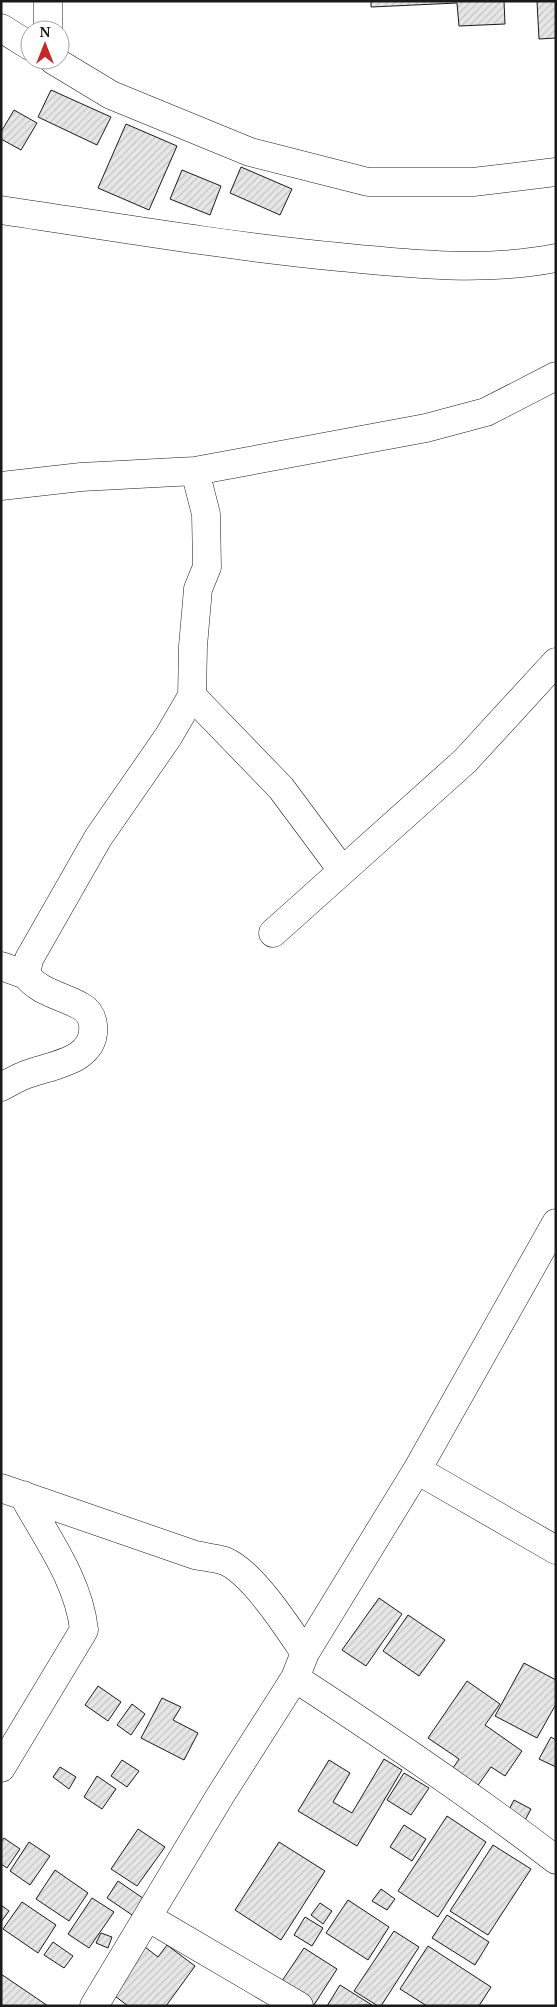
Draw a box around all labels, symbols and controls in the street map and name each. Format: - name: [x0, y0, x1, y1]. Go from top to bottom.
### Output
- north arrow: [20, 20, 70, 70]
- text: N: [39, 22, 51, 41]

